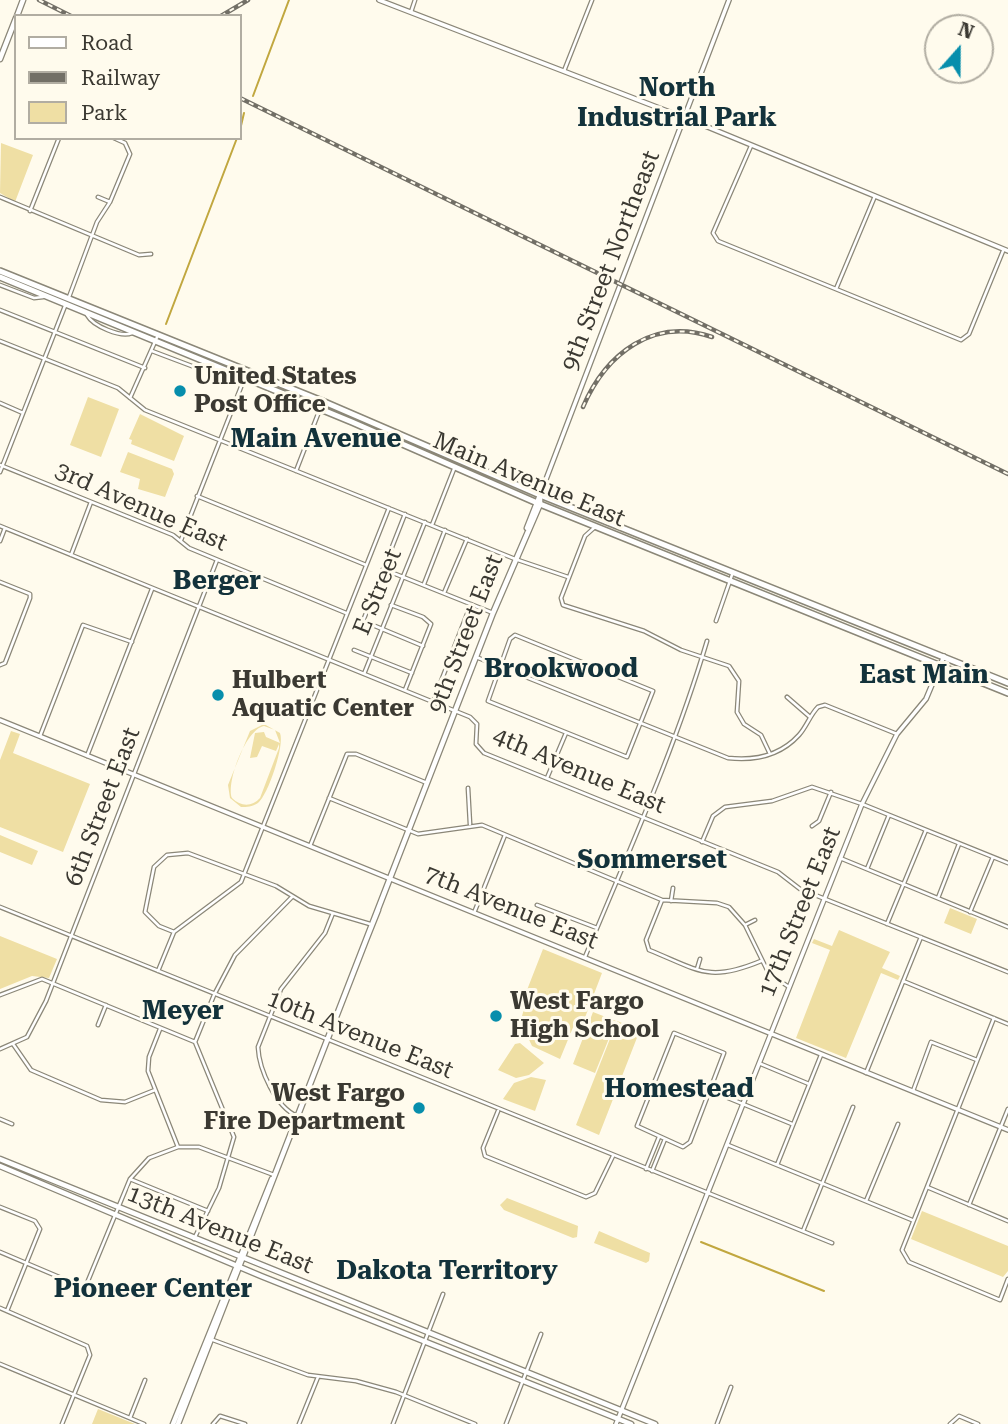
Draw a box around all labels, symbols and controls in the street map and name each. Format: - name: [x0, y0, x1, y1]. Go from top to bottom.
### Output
- legend: [14, 14, 242, 140]
- north arrow: [924, 14, 994, 84]
- text: N: [955, 17, 977, 44]
- text: Road: [81, 31, 133, 55]
- text: Railway: [81, 66, 160, 90]
- district label: North Industrial Park: [577, 72, 777, 134]
- text: Park: [81, 101, 127, 125]
- street label: 9th Street Northeast: [556, 147, 666, 375]
- place label: United States Post Office: [194, 363, 357, 419]
- marker: United States Post Office: [172, 383, 188, 399]
- district label: Main Avenue: [231, 423, 401, 455]
- street label: Main Avenue East: [429, 427, 629, 533]
- street label: 3rd Avenue East: [50, 456, 232, 558]
- street label: E Street: [348, 545, 408, 639]
- street label: 9th Street East: [423, 551, 509, 717]
- district label: Berger: [173, 565, 261, 597]
- district label: Brookwood: [484, 653, 638, 685]
- district label: East Main: [859, 659, 989, 691]
- place label: Hulbert Aquatic Center: [232, 667, 414, 723]
- marker: Hulbert Aquatic Center: [210, 687, 226, 703]
- street label: 4th Avenue East: [488, 722, 670, 820]
- street label: 6th Street East: [60, 724, 146, 890]
- street label: 17th Street East: [753, 823, 847, 1001]
- district label: Sommerset: [577, 844, 727, 876]
- street label: 7th Avenue East: [420, 860, 602, 956]
- street label: 10th Avenue East: [263, 984, 457, 1086]
- place label: West Fargo High School: [510, 988, 659, 1044]
- district label: Meyer: [142, 995, 224, 1027]
- marker: West Fargo High School: [488, 1008, 504, 1024]
- district label: Homestead: [604, 1073, 754, 1105]
- place label: West Fargo Fire Department: [204, 1080, 405, 1136]
- marker: West Fargo Fire Department: [411, 1100, 427, 1116]
- street label: 13th Avenue East: [123, 1179, 317, 1281]
- district label: Dakota Territory: [336, 1255, 558, 1287]
- district label: Pioneer Center: [54, 1273, 252, 1305]

